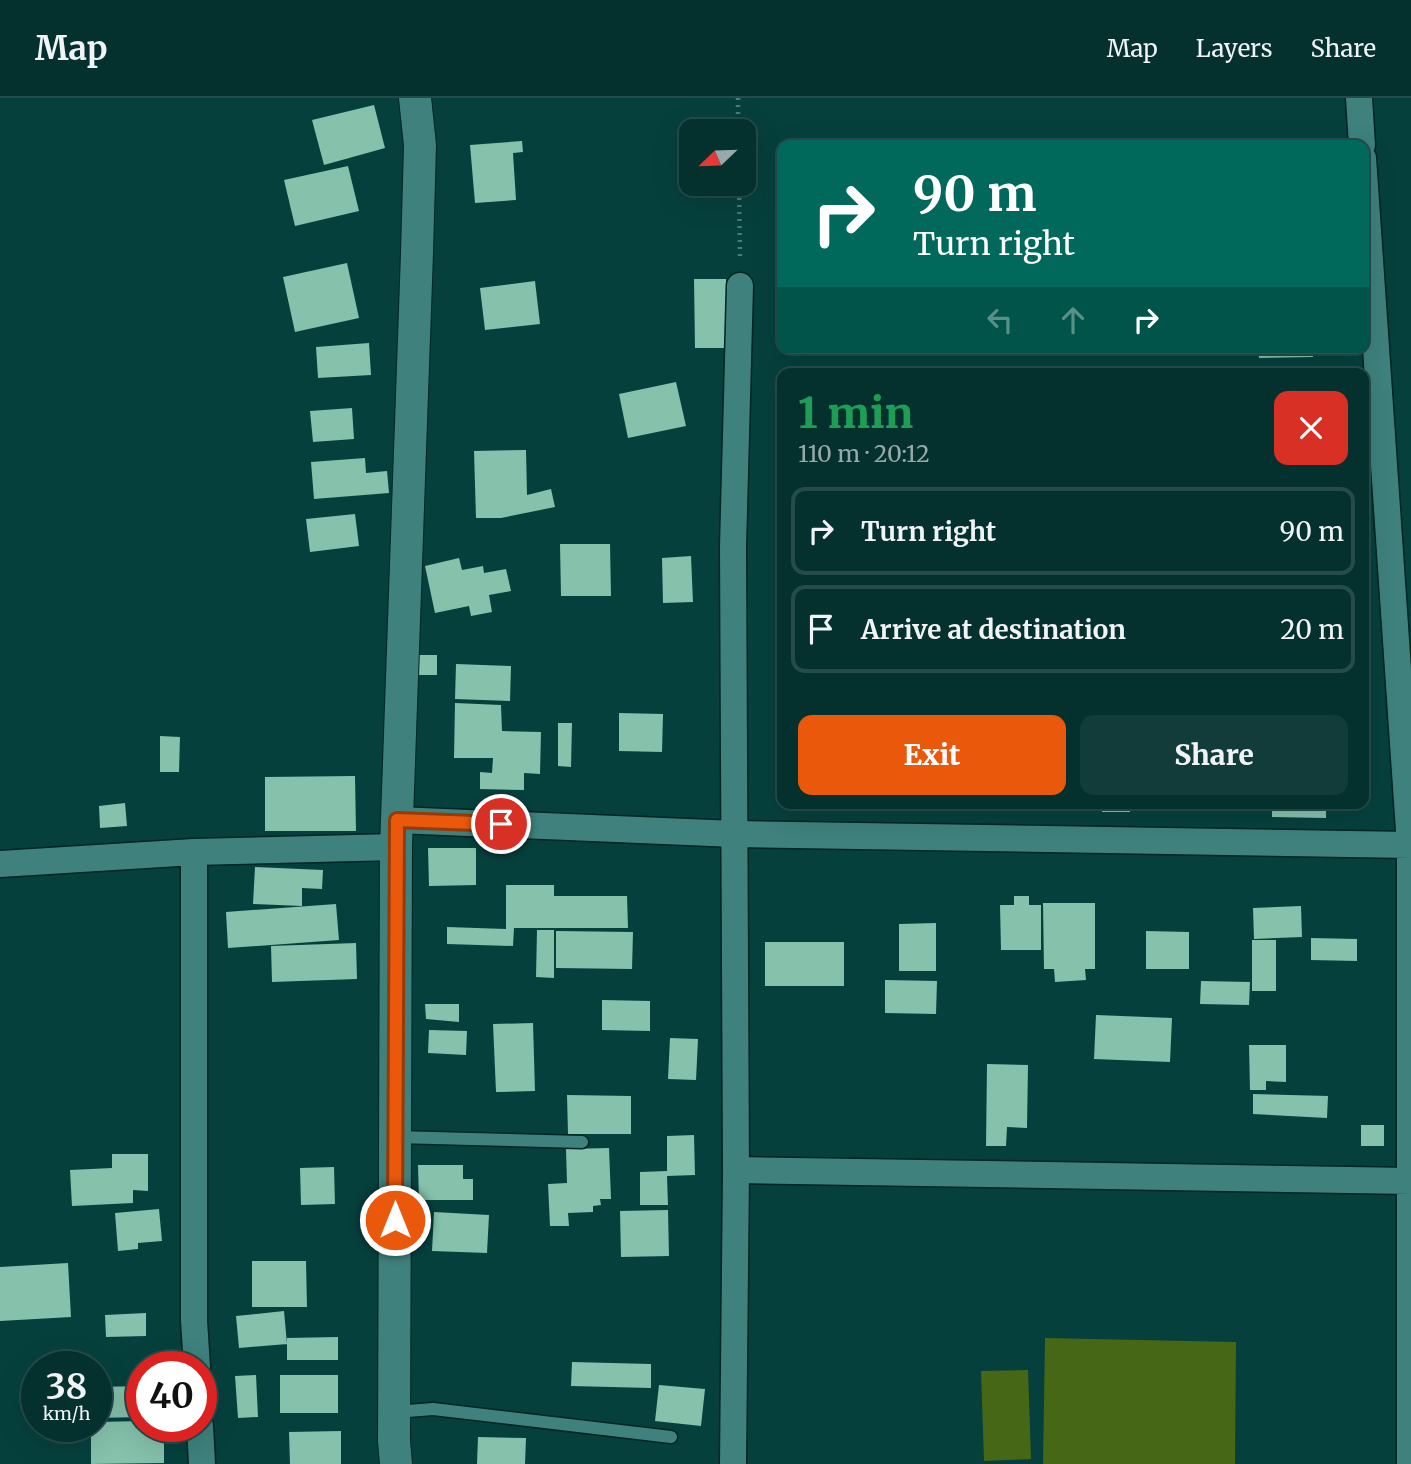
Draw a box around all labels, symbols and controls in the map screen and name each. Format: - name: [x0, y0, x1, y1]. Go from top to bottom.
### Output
- text: Map: [35, 28, 108, 69]
- text: Map: [1107, 33, 1158, 64]
- text: Layers: [1196, 33, 1272, 64]
- text: Share: [1310, 33, 1376, 64]
- north arrow: [679, 119, 756, 196]
- map controls: [679, 119, 756, 196]
- text: 90 m: [913, 163, 1037, 224]
- icon: right: [798, 168, 889, 259]
- text: Turn right: [913, 224, 1075, 264]
- icon: left: [981, 301, 1019, 339]
- icon: ahead: [1054, 301, 1092, 339]
- icon: right: [1127, 301, 1165, 339]
- text: 1 min: [798, 387, 913, 439]
- button: close: [1274, 391, 1348, 465]
- text: 110 m · 20:12: [798, 439, 930, 468]
- icon: right: [802, 512, 840, 550]
- text: Turn right: [861, 515, 996, 548]
- text: 90 m: [1280, 515, 1344, 548]
- icon: arrive: [802, 610, 840, 648]
- text: Arrive at destination: [861, 613, 1126, 646]
- text: 20 m: [1280, 613, 1344, 646]
- button: Exit: [798, 715, 1066, 795]
- button: Share: [1080, 715, 1348, 795]
- pin: [471, 794, 531, 854]
- icon: arrive: [482, 805, 520, 843]
- position arrow: [358, 1183, 432, 1257]
- speed limit sign: 40: [126, 1351, 217, 1442]
- text: 38: [46, 1365, 87, 1409]
- text: km/h: [43, 1402, 90, 1425]

